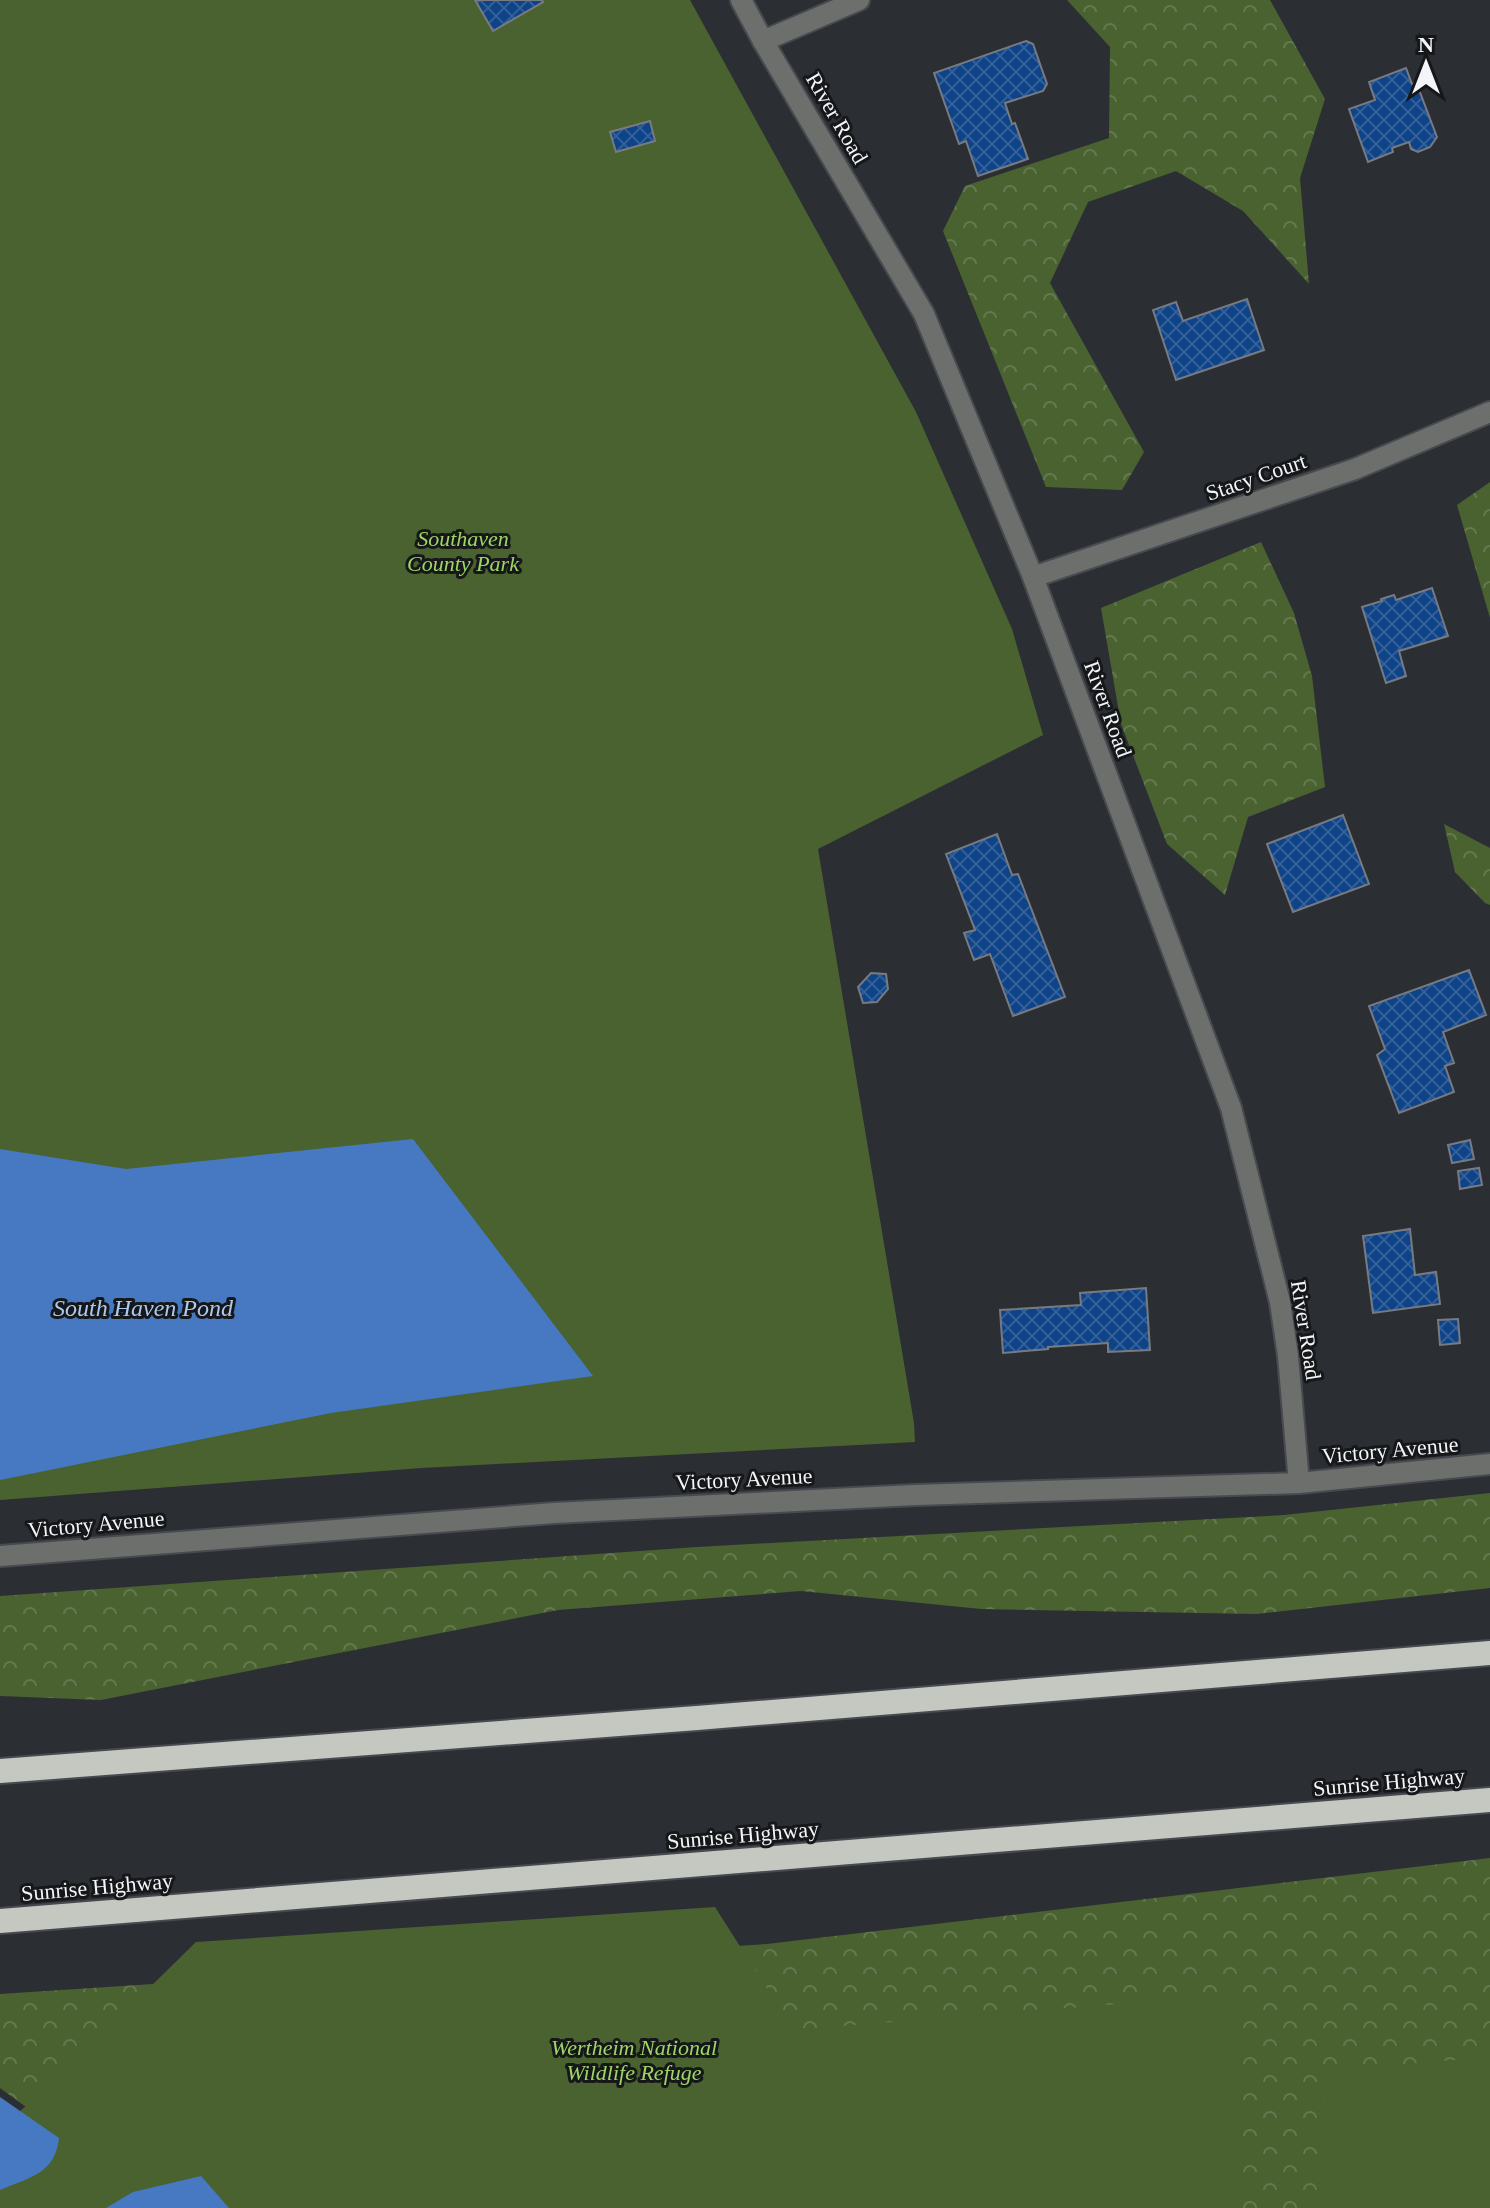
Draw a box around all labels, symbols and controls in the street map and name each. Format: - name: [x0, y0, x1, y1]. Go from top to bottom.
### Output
- north arrow: [1386, 24, 1466, 104]
- text: N: [1418, 32, 1434, 57]
- street label: River Road: [801, 68, 873, 168]
- street label: Stacy Court: [1203, 448, 1309, 506]
- park label: Southaven County Park: [407, 526, 520, 576]
- street label: River Road: [1079, 657, 1137, 761]
- street label: River Road: [1286, 1278, 1326, 1382]
- water label: South Haven Pond: [53, 1295, 234, 1321]
- street label: Victory Avenue: [1321, 1432, 1459, 1468]
- street label: Victory Avenue: [675, 1463, 813, 1495]
- street label: Victory Avenue: [27, 1506, 165, 1542]
- street label: Sunrise Highway: [1312, 1763, 1466, 1801]
- street label: Sunrise Highway: [666, 1816, 820, 1854]
- street label: Sunrise Highway: [20, 1868, 174, 1906]
- park label: Wertheim National Wildlife Refuge: [551, 2035, 717, 2085]

